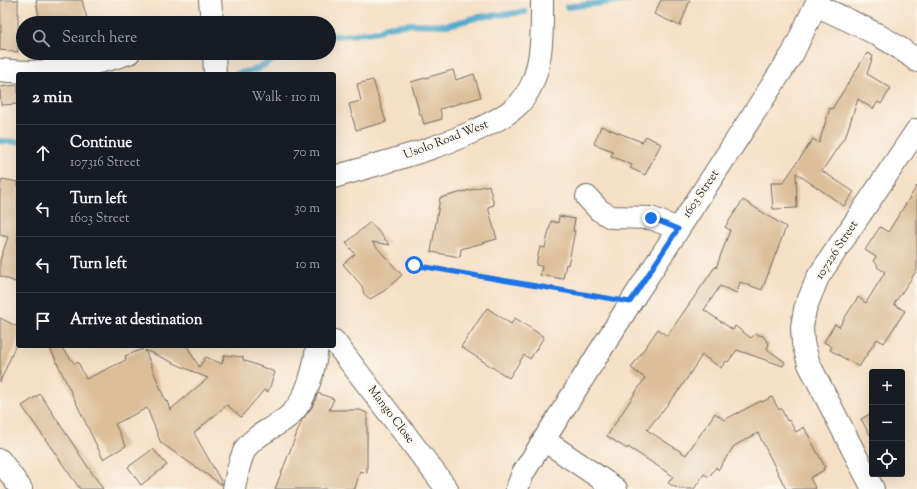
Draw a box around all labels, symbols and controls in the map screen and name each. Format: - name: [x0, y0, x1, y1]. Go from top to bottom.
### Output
- search box: [16, 16, 336, 60]
- icon: search: [30, 27, 52, 49]
- text: Search here: [62, 28, 137, 49]
- text: 2 min: [32, 86, 73, 110]
- text: Walk · 110 m: [252, 89, 320, 107]
- street label: Usolo Road West: [401, 116, 491, 164]
- text: Continue: [70, 133, 132, 154]
- icon: ahead: [32, 142, 54, 164]
- text: 70 m: [293, 144, 320, 162]
- text: 107316 Street: [70, 154, 140, 172]
- street label: 1603 Street: [678, 166, 724, 222]
- text: Turn left: [70, 189, 127, 210]
- icon: left: [32, 198, 54, 220]
- text: 30 m: [294, 200, 320, 218]
- route end: [642, 209, 660, 227]
- text: 1603 Street: [70, 210, 129, 228]
- street label: 107226 Street: [811, 217, 863, 283]
- icon: left: [32, 254, 54, 276]
- text: Turn left: [70, 254, 127, 275]
- text: 10 m: [295, 256, 320, 274]
- route start: [405, 256, 423, 274]
- icon: arrive: [32, 310, 54, 332]
- text: Arrive at destination: [70, 310, 203, 331]
- map controls: [869, 369, 905, 477]
- button: +: [869, 369, 905, 405]
- street label: Mango Close: [363, 382, 419, 448]
- button: −: [869, 405, 905, 441]
- button: locate: [869, 441, 905, 477]

